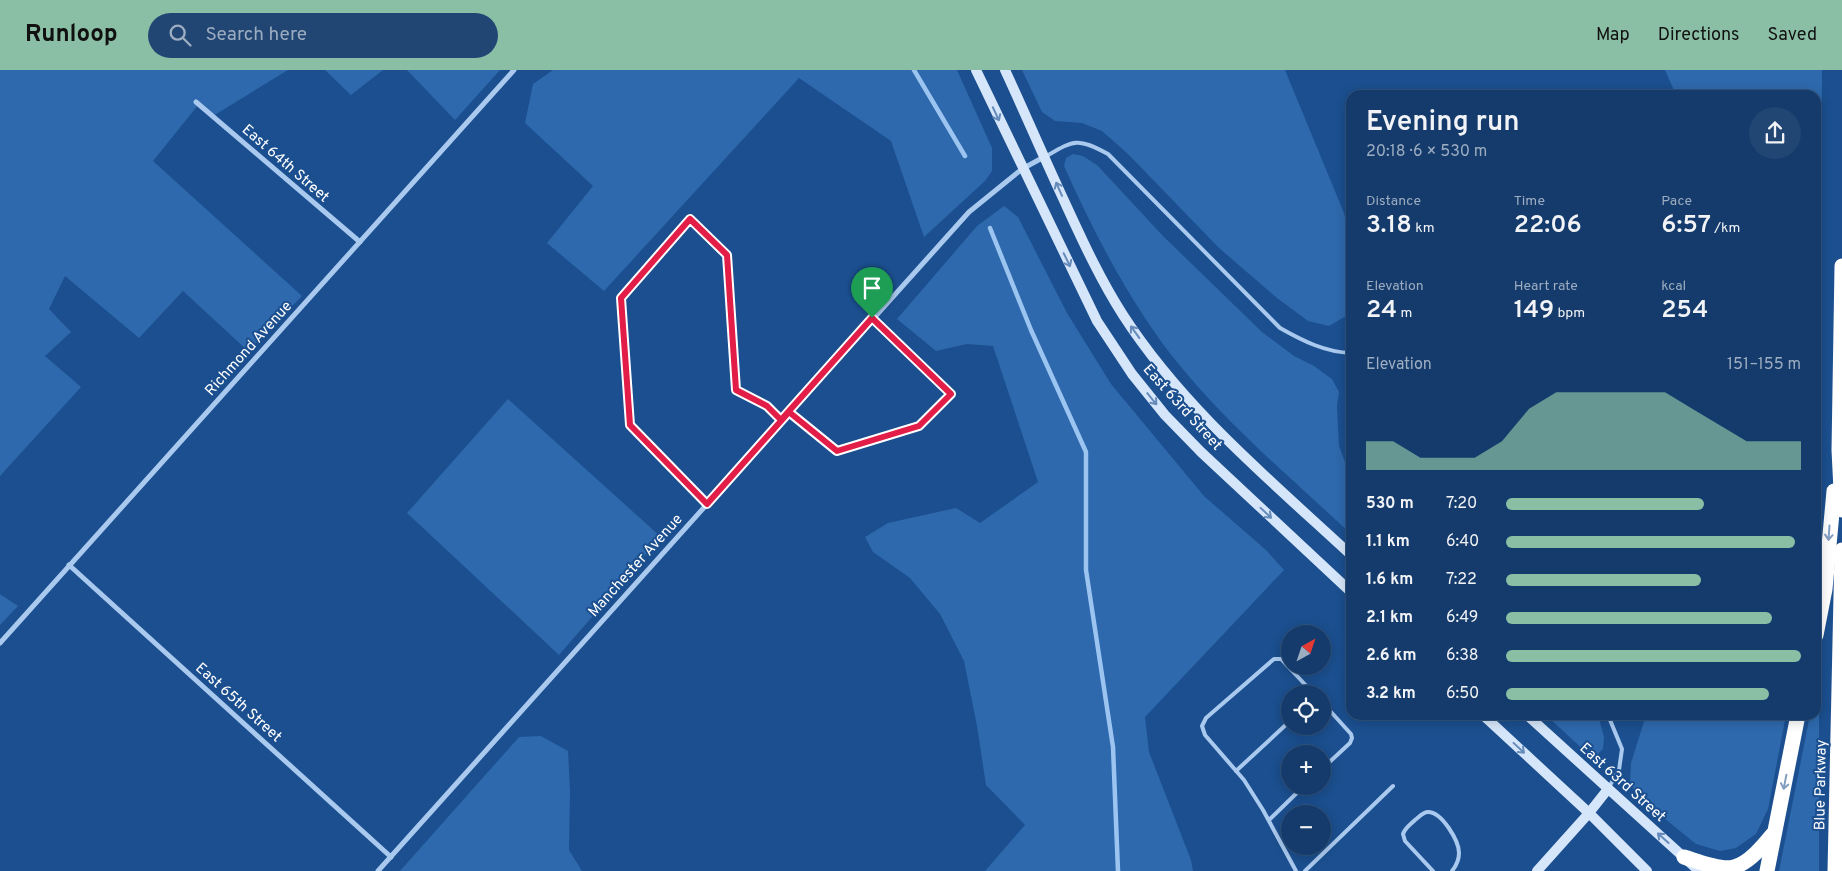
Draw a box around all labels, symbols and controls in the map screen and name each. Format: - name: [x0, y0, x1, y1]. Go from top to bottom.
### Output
- search box: [148, 13, 498, 58]
- text: Runloop: [25, 20, 118, 50]
- icon: search: [166, 21, 194, 49]
- text: Search here: [206, 23, 307, 47]
- text: Map: [1596, 24, 1630, 47]
- text: Directions: [1658, 24, 1740, 47]
- text: Saved: [1768, 24, 1817, 47]
- text: Evening run: [1366, 105, 1520, 141]
- one-way arrow: [992, 106, 1002, 121]
- button: share: [1749, 107, 1801, 159]
- street label: East 64th Street: [237, 121, 333, 207]
- text: 20:18 · 6 × 530 m: [1366, 142, 1487, 162]
- one-way arrow: [1053, 182, 1063, 197]
- text: Distance: [1366, 193, 1421, 210]
- text: Time: [1514, 193, 1545, 210]
- text: Pace: [1661, 193, 1692, 210]
- text: 3.18: [1366, 210, 1412, 242]
- text: 22:06: [1514, 210, 1582, 242]
- text: 6:57: [1661, 210, 1711, 242]
- text: km: [1412, 220, 1435, 237]
- text: /km: [1711, 220, 1740, 237]
- one-way arrow: [1062, 253, 1072, 268]
- pin: [851, 267, 893, 318]
- icon: arrive: [858, 274, 886, 302]
- text: Elevation: [1366, 278, 1424, 295]
- text: Heart rate: [1514, 278, 1578, 295]
- text: kcal: [1661, 278, 1686, 295]
- text: 24: [1366, 295, 1397, 327]
- text: 149: [1514, 295, 1554, 327]
- text: 254: [1661, 295, 1708, 327]
- street label: Richmond Avenue: [201, 298, 297, 400]
- text: m: [1397, 305, 1412, 322]
- text: bpm: [1554, 305, 1585, 322]
- one-way arrow: [1130, 325, 1140, 339]
- text: Elevation: [1366, 355, 1432, 375]
- text: 151–155 m: [1727, 355, 1801, 375]
- street label: East 63rd Street: [1138, 361, 1226, 455]
- one-way arrow: [1146, 392, 1157, 405]
- text: 530 m: [1366, 494, 1414, 514]
- text: 7:20: [1446, 494, 1477, 514]
- one-way arrow: [1260, 507, 1273, 519]
- street label: Manchester Avenue: [585, 511, 687, 621]
- one-way arrow: [1824, 525, 1834, 541]
- text: 1.1 km: [1366, 532, 1410, 552]
- text: 6:40: [1446, 532, 1479, 552]
- text: 1.6 km: [1366, 570, 1413, 590]
- text: 7:22: [1446, 570, 1477, 590]
- text: 2.1 km: [1366, 608, 1413, 628]
- text: 6:49: [1446, 608, 1478, 628]
- north arrow: [1281, 625, 1331, 675]
- map controls: [1281, 625, 1331, 855]
- text: 2.6 km: [1366, 646, 1417, 666]
- text: 6:38: [1446, 646, 1479, 666]
- street label: East 65th Street: [191, 659, 285, 747]
- text: 3.2 km: [1366, 684, 1416, 704]
- text: 6:50: [1446, 684, 1479, 704]
- button: locate: [1281, 685, 1331, 735]
- street label: East 63rd Street: [1575, 739, 1669, 827]
- street label: Blue Parkway: [1811, 739, 1832, 831]
- one-way arrow: [1512, 742, 1525, 754]
- button: +: [1281, 745, 1331, 795]
- one-way arrow: [1779, 774, 1789, 790]
- button: −: [1281, 805, 1331, 855]
- one-way arrow: [1656, 832, 1669, 844]

